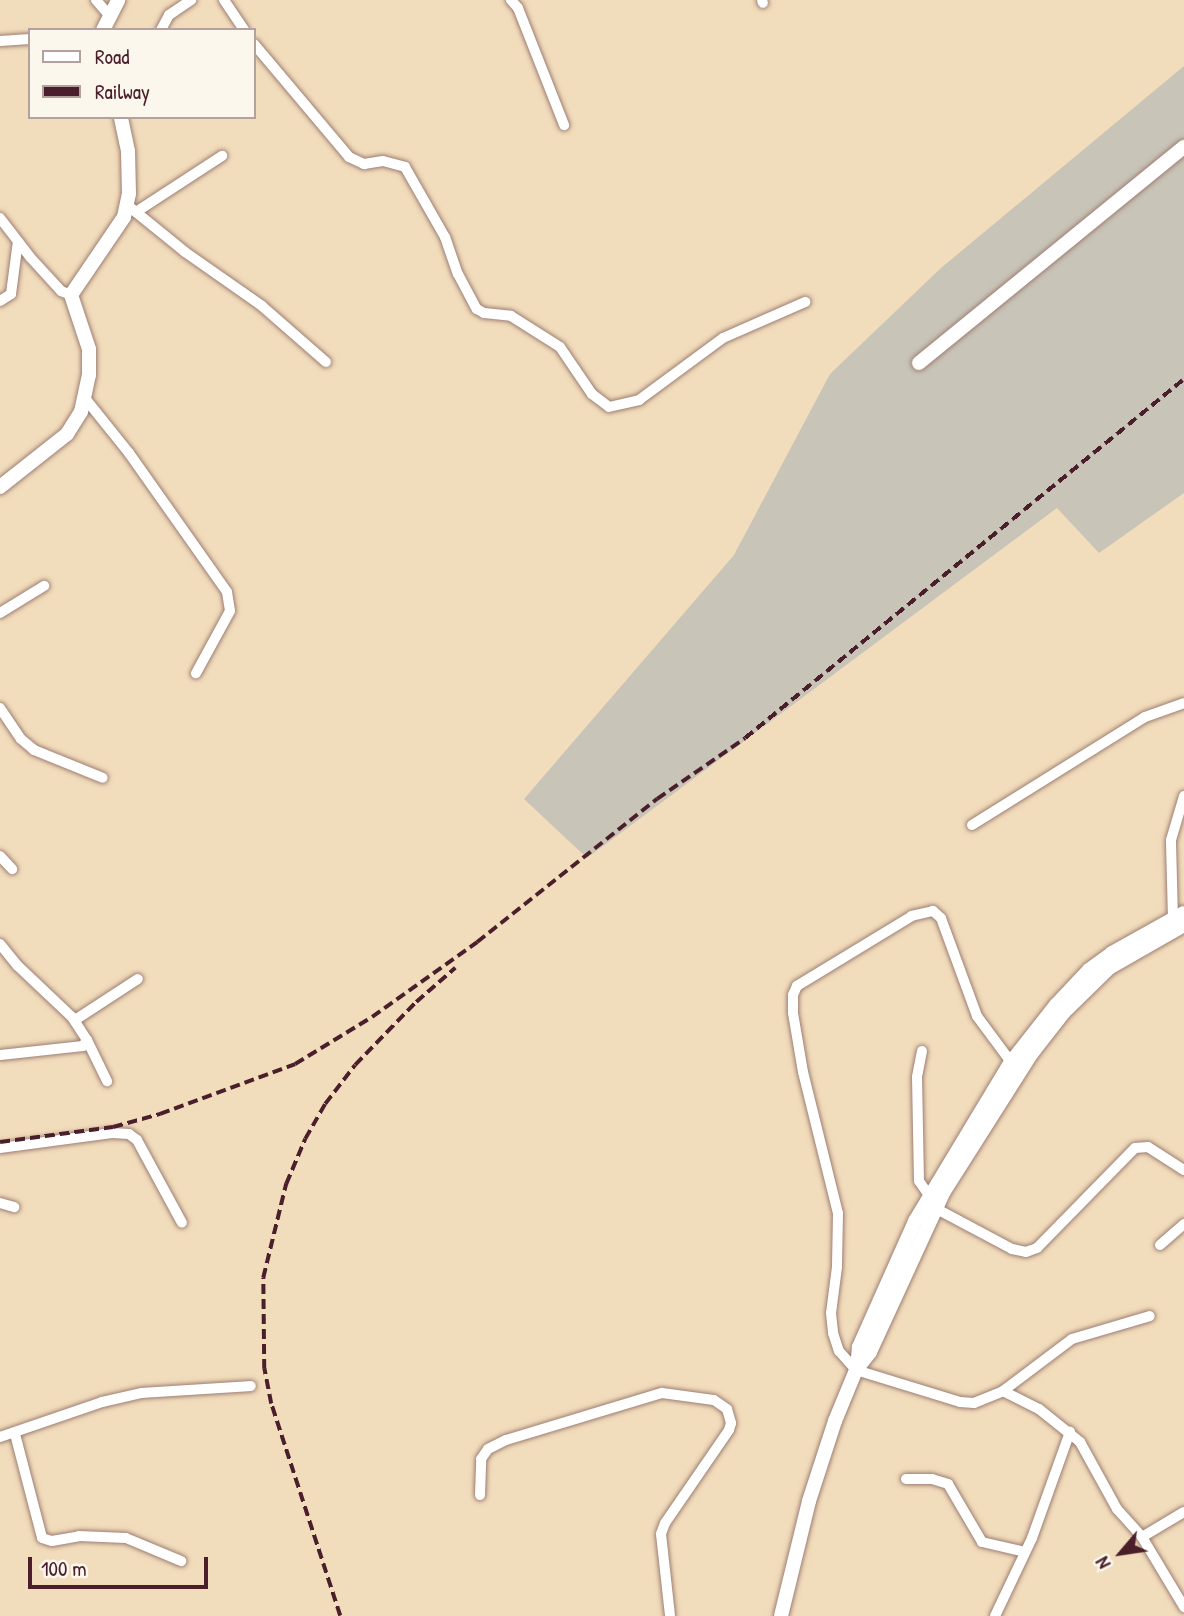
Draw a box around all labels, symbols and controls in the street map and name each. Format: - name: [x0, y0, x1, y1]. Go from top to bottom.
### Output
- legend: [28, 28, 256, 119]
- text: Road: [95, 42, 129, 71]
- text: Railway: [95, 77, 150, 106]
- north arrow: [1086, 1518, 1156, 1588]
- scale bar: [32, 1542, 212, 1586]
- text: N: [1089, 1552, 1116, 1574]
- text: 100 m: [41, 1554, 87, 1583]

